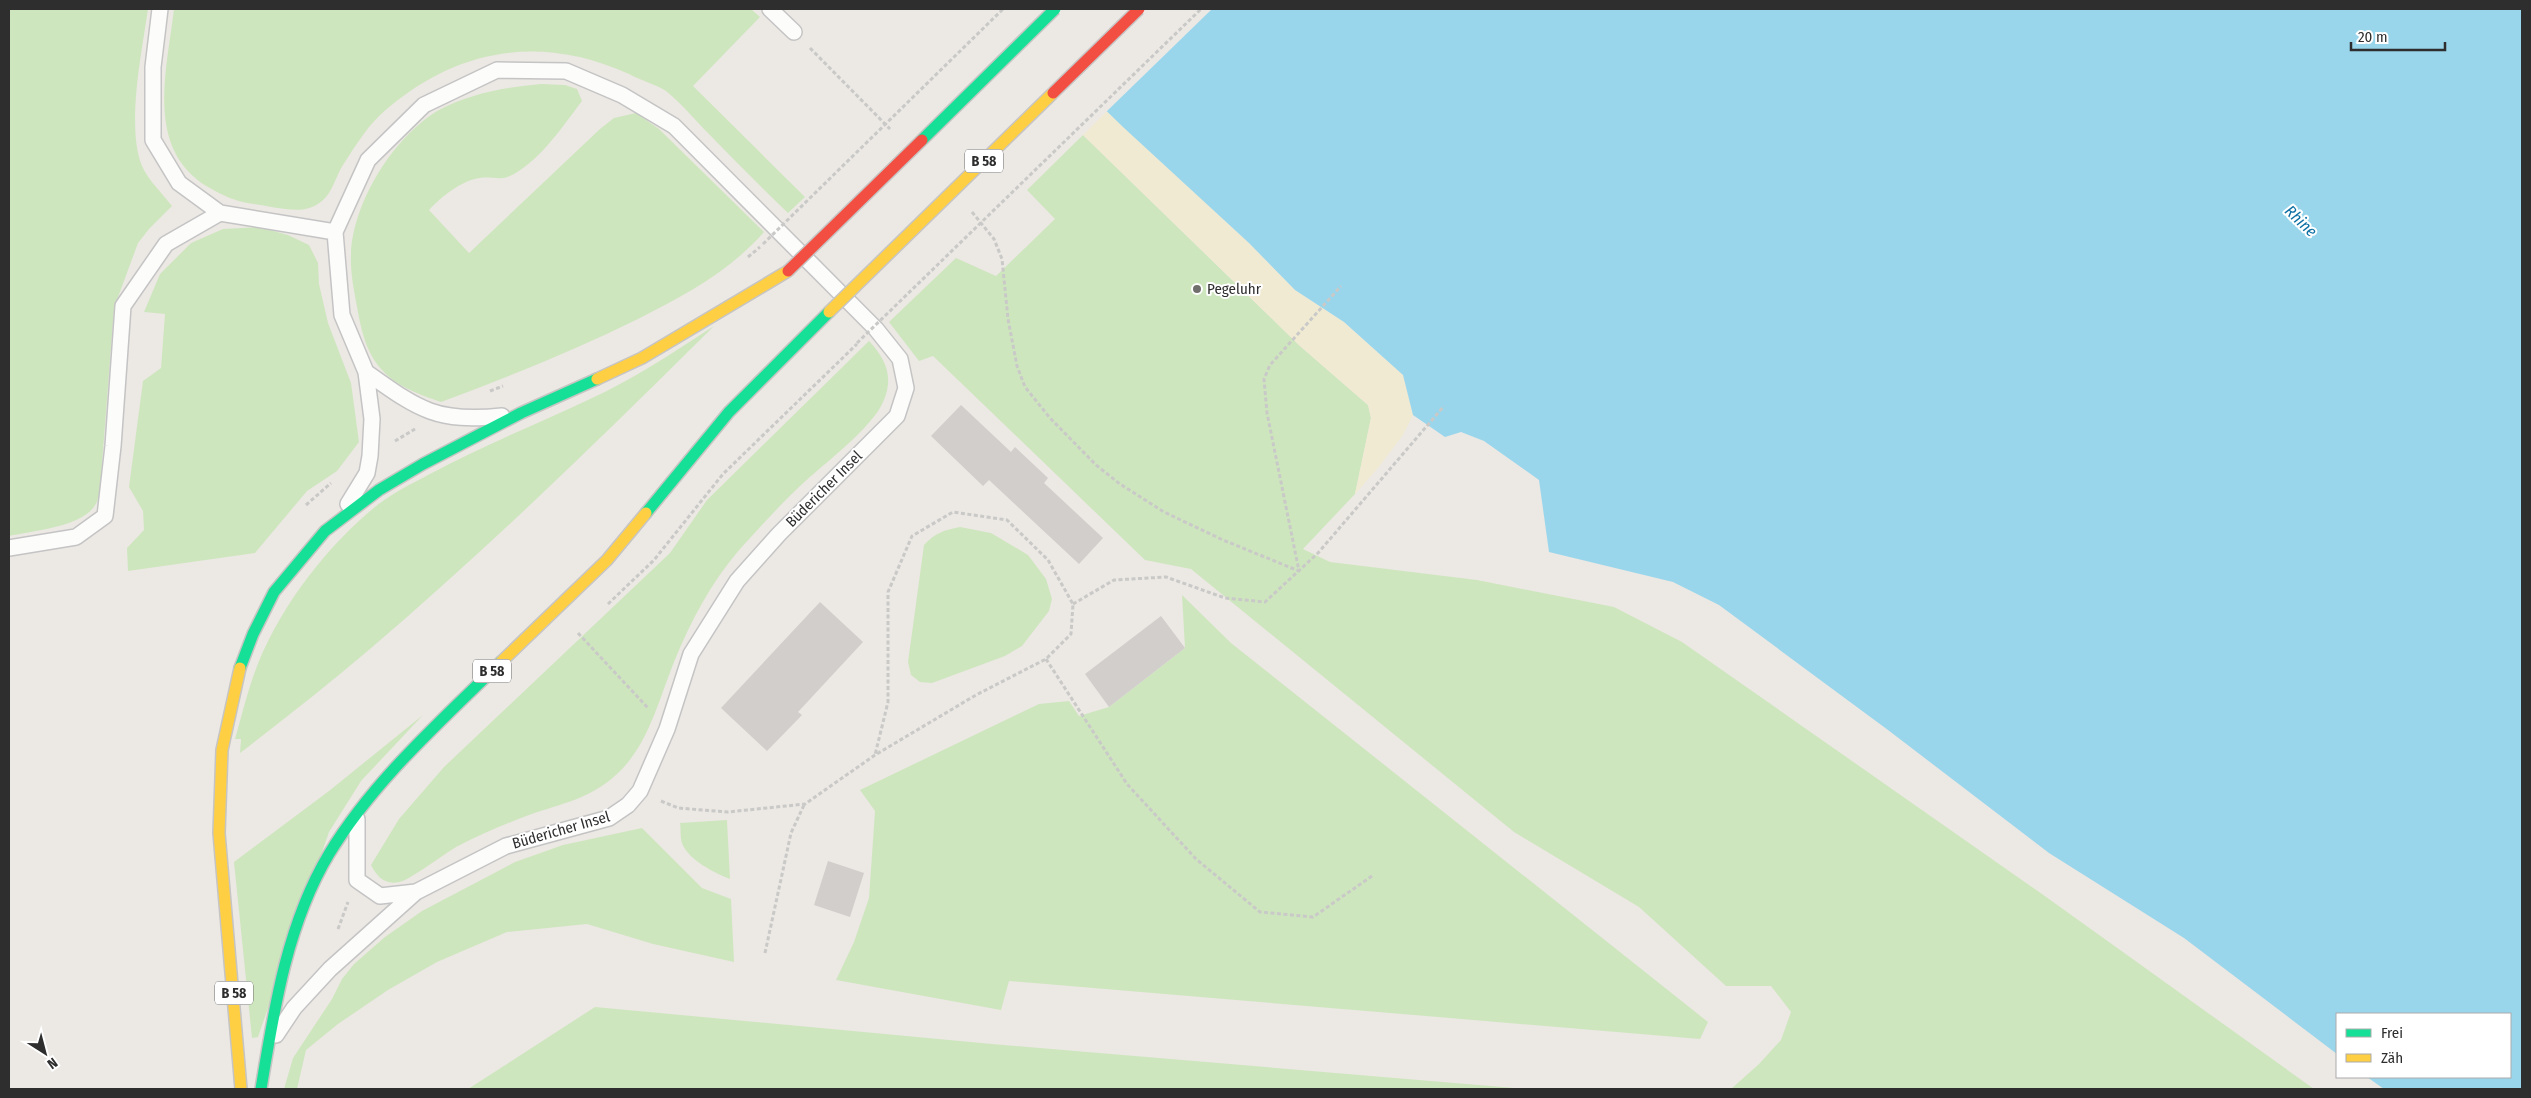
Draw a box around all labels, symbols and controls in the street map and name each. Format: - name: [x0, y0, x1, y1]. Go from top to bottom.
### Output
- scale bar: [2351, 20, 2445, 52]
- text: 20 m: [2358, 28, 2388, 46]
- road number: B 58: [965, 150, 1003, 172]
- water label: Rhine: [2281, 201, 2321, 241]
- place label: Pegeluhr: [1207, 280, 1262, 298]
- marker: Pegeluhr: [1191, 283, 1203, 295]
- street label: Büdericher Insel: [782, 447, 866, 531]
- road number: B 58: [473, 659, 511, 682]
- street label: Büdericher Insel: [510, 807, 612, 853]
- road number: B 58: [215, 981, 253, 1004]
- legend: [2336, 1013, 2511, 1078]
- text: Frei: [2381, 1024, 2403, 1042]
- north arrow: [20, 1028, 70, 1078]
- text: Zäh: [2381, 1049, 2403, 1067]
- text: N: [44, 1054, 61, 1072]

